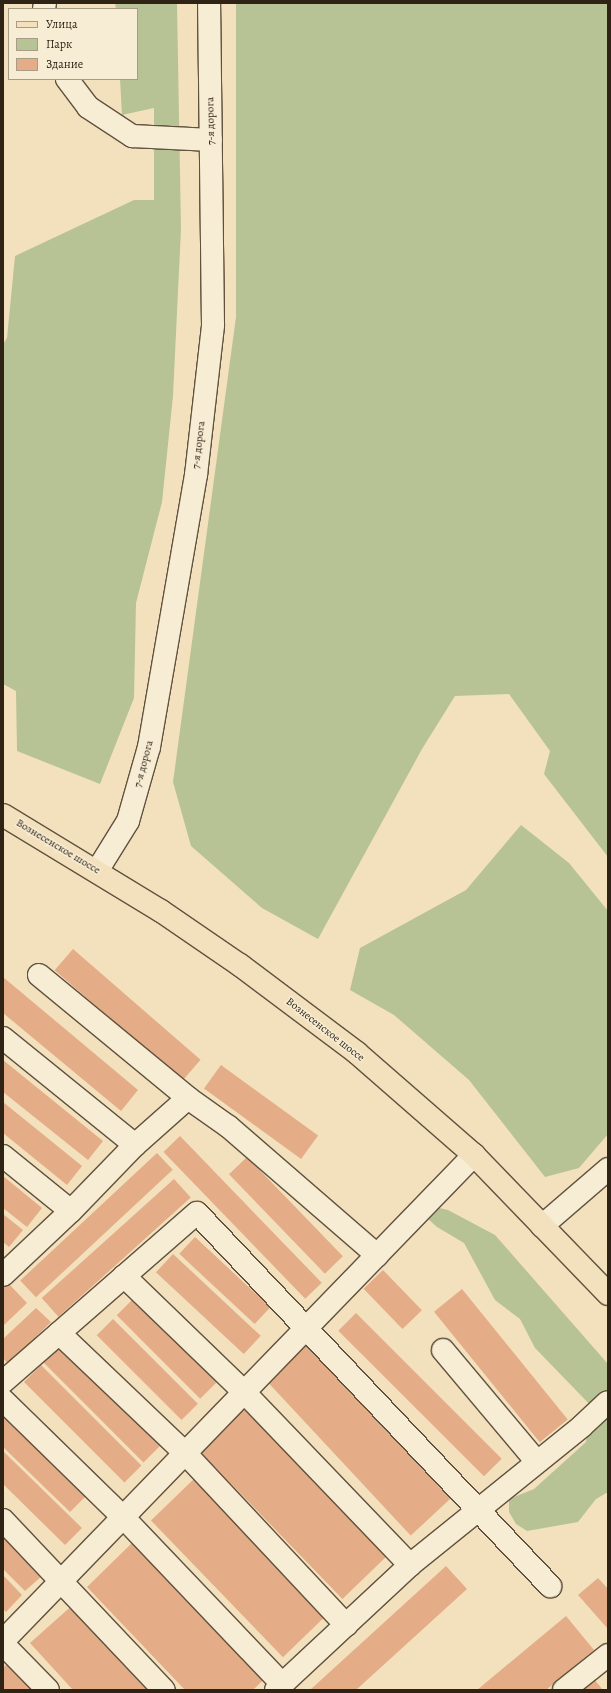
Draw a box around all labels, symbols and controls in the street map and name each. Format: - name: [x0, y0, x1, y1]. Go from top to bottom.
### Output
- legend: [8, 8, 138, 80]
- text: Улица: [46, 16, 77, 32]
- text: Парк: [46, 36, 72, 52]
- text: Здание: [46, 56, 83, 72]
- street label: 7-я дорога: [204, 97, 218, 145]
- street label: 7-я дорога: [190, 420, 208, 470]
- street label: 7-я дорога: [131, 739, 157, 789]
- street label: Вознесенское шоссе: [13, 817, 103, 877]
- street label: Вознесенское шоссе: [283, 995, 367, 1065]

